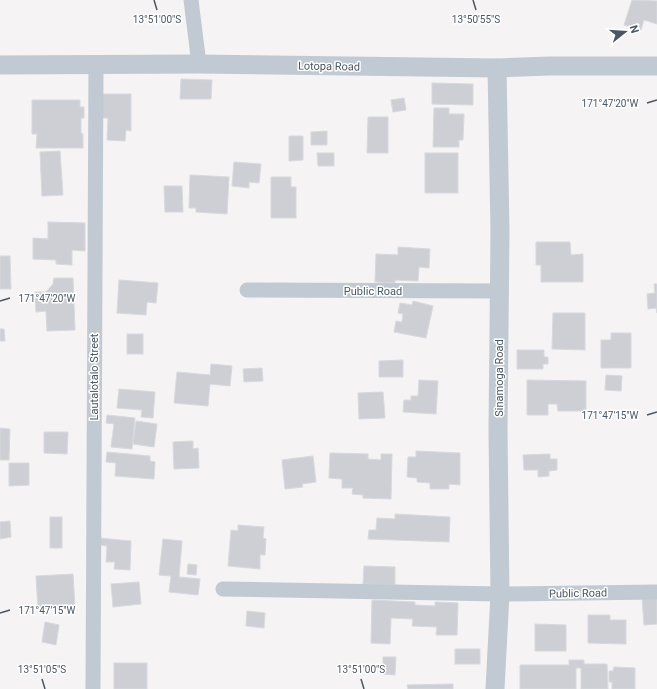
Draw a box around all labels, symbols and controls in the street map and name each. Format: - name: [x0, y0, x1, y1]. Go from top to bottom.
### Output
- north arrow: [605, 12, 645, 52]
- text: 13°51'00"S: [133, 14, 181, 25]
- text: 13°50'55"S: [452, 14, 500, 25]
- text: N: [627, 24, 642, 35]
- street label: Lotopa Road: [298, 59, 360, 74]
- text: 171°47'20"W: [582, 98, 639, 109]
- street label: Public Road: [344, 285, 402, 298]
- text: 171°47'20"W: [19, 293, 76, 304]
- street label: Lautalotalo Street: [88, 333, 101, 420]
- street label: Sinamoga Road: [493, 339, 506, 417]
- text: 171°47'15"W: [582, 410, 639, 421]
- street label: Public Road: [549, 586, 607, 601]
- text: 171°47'15"W: [19, 605, 76, 616]
- text: 13°51'05"S: [18, 664, 66, 675]
- text: 13°51'00"S: [337, 664, 385, 675]

